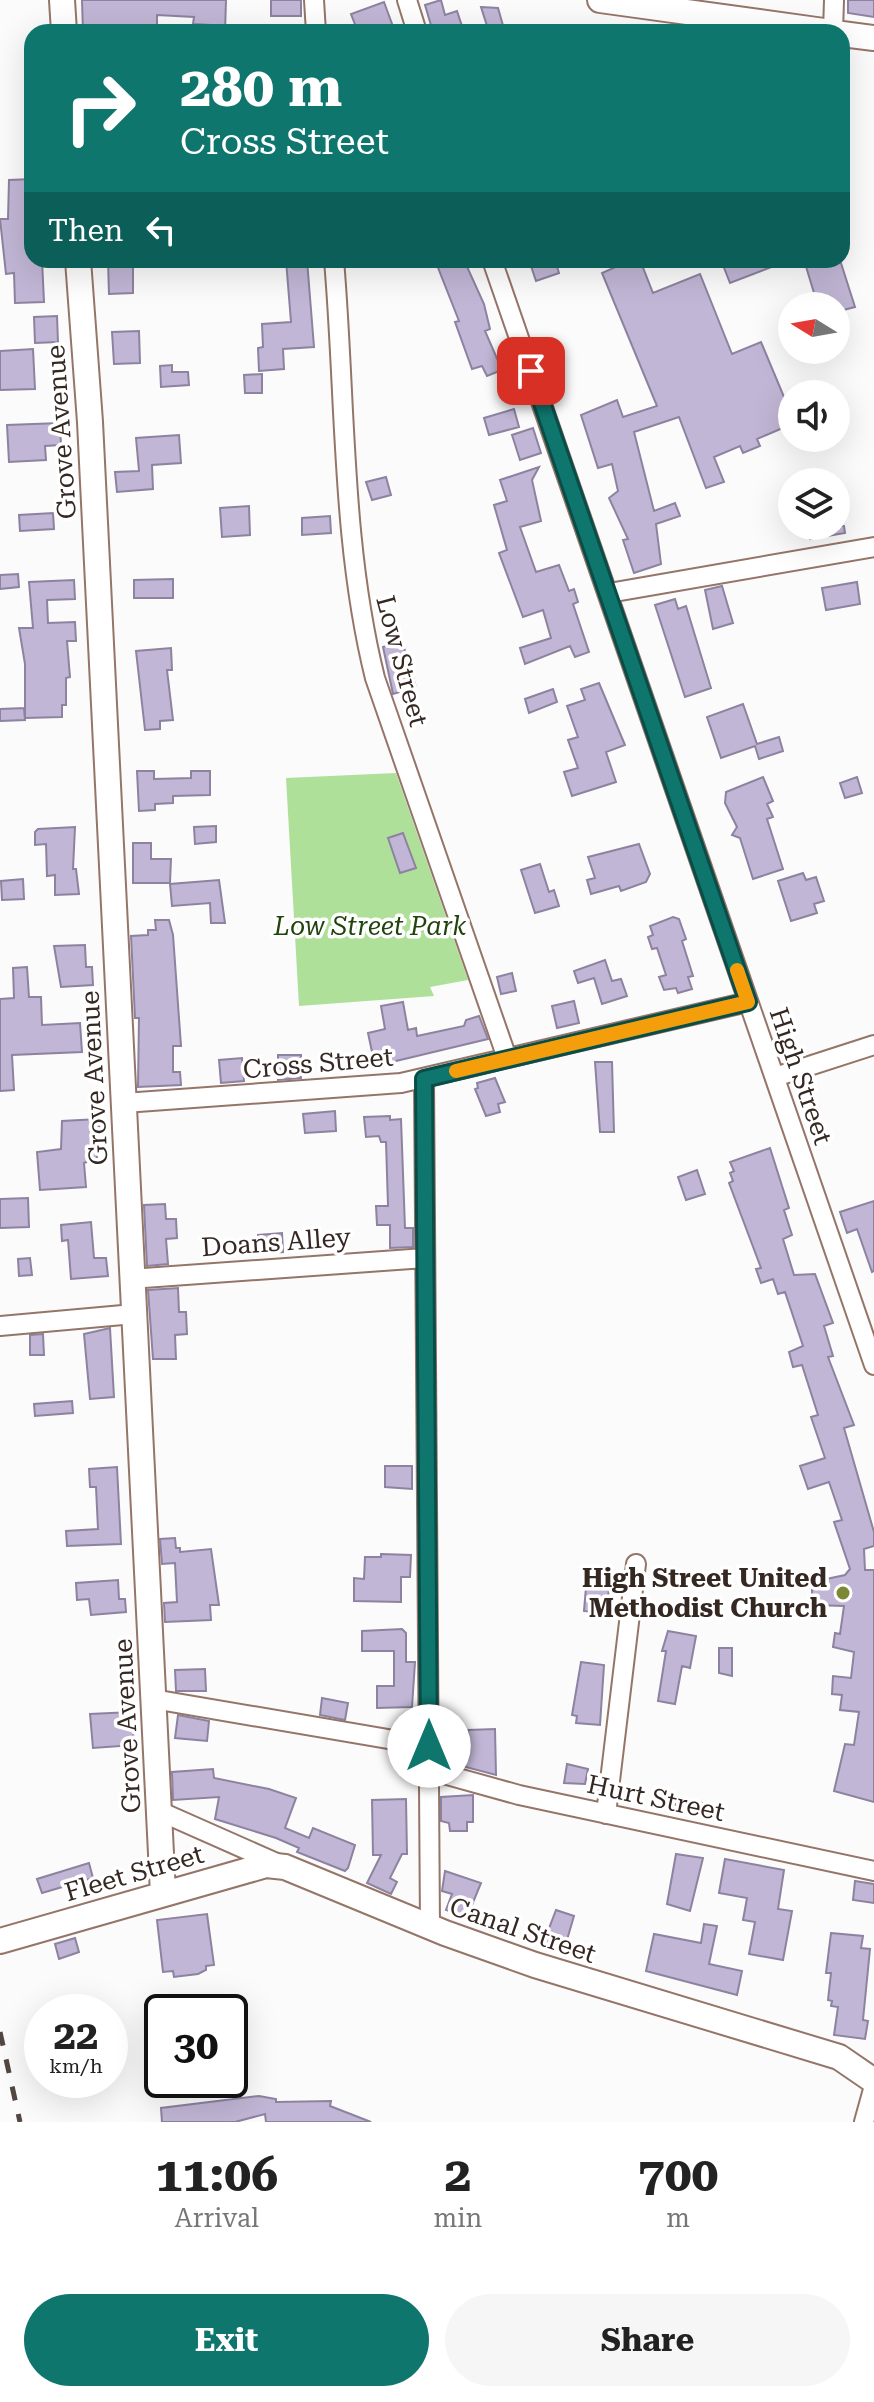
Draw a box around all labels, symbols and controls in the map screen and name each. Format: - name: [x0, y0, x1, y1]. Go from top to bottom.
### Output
- text: 280 m: [180, 54, 342, 120]
- icon: right: [48, 56, 152, 160]
- text: Cross Street: [180, 121, 389, 163]
- icon: left: [139, 208, 183, 252]
- text: Then: [48, 213, 123, 248]
- north arrow: [778, 292, 850, 364]
- map controls: [778, 292, 850, 540]
- pin: [497, 337, 565, 405]
- street label: Grove Avenue: [40, 344, 82, 520]
- icon: arrive: [509, 349, 553, 393]
- button: sound: [778, 380, 850, 452]
- button: layers: [778, 468, 850, 540]
- street label: Low Street: [370, 592, 434, 730]
- park label: Low Street Park: [273, 911, 467, 941]
- street label: Grove Avenue: [74, 990, 114, 1166]
- street label: High Street: [764, 1004, 839, 1149]
- street label: Cross Street: [242, 1041, 395, 1085]
- street label: Doans Alley: [200, 1222, 352, 1262]
- place label: High Street United Methodist Church: [582, 1563, 828, 1623]
- marker: High Street United Methodist Church: [834, 1584, 852, 1602]
- street label: Grove Avenue: [107, 1638, 147, 1814]
- position arrow: [387, 1704, 471, 1788]
- street label: Hurt Street: [585, 1769, 728, 1827]
- street label: Fleet Street: [61, 1839, 207, 1907]
- street label: Canal Street: [446, 1891, 600, 1969]
- speed limit sign: 30: [144, 1994, 248, 2098]
- text: 22: [54, 2012, 98, 2059]
- text: km/h: [49, 2054, 103, 2078]
- text: 11:06: [156, 2147, 278, 2203]
- text: 2: [444, 2147, 471, 2203]
- text: 700: [638, 2147, 718, 2203]
- text: Arrival: [175, 2203, 259, 2233]
- text: min: [434, 2203, 482, 2233]
- text: m: [666, 2203, 690, 2233]
- button: Exit: [24, 2294, 429, 2386]
- button: Share: [445, 2294, 850, 2386]

